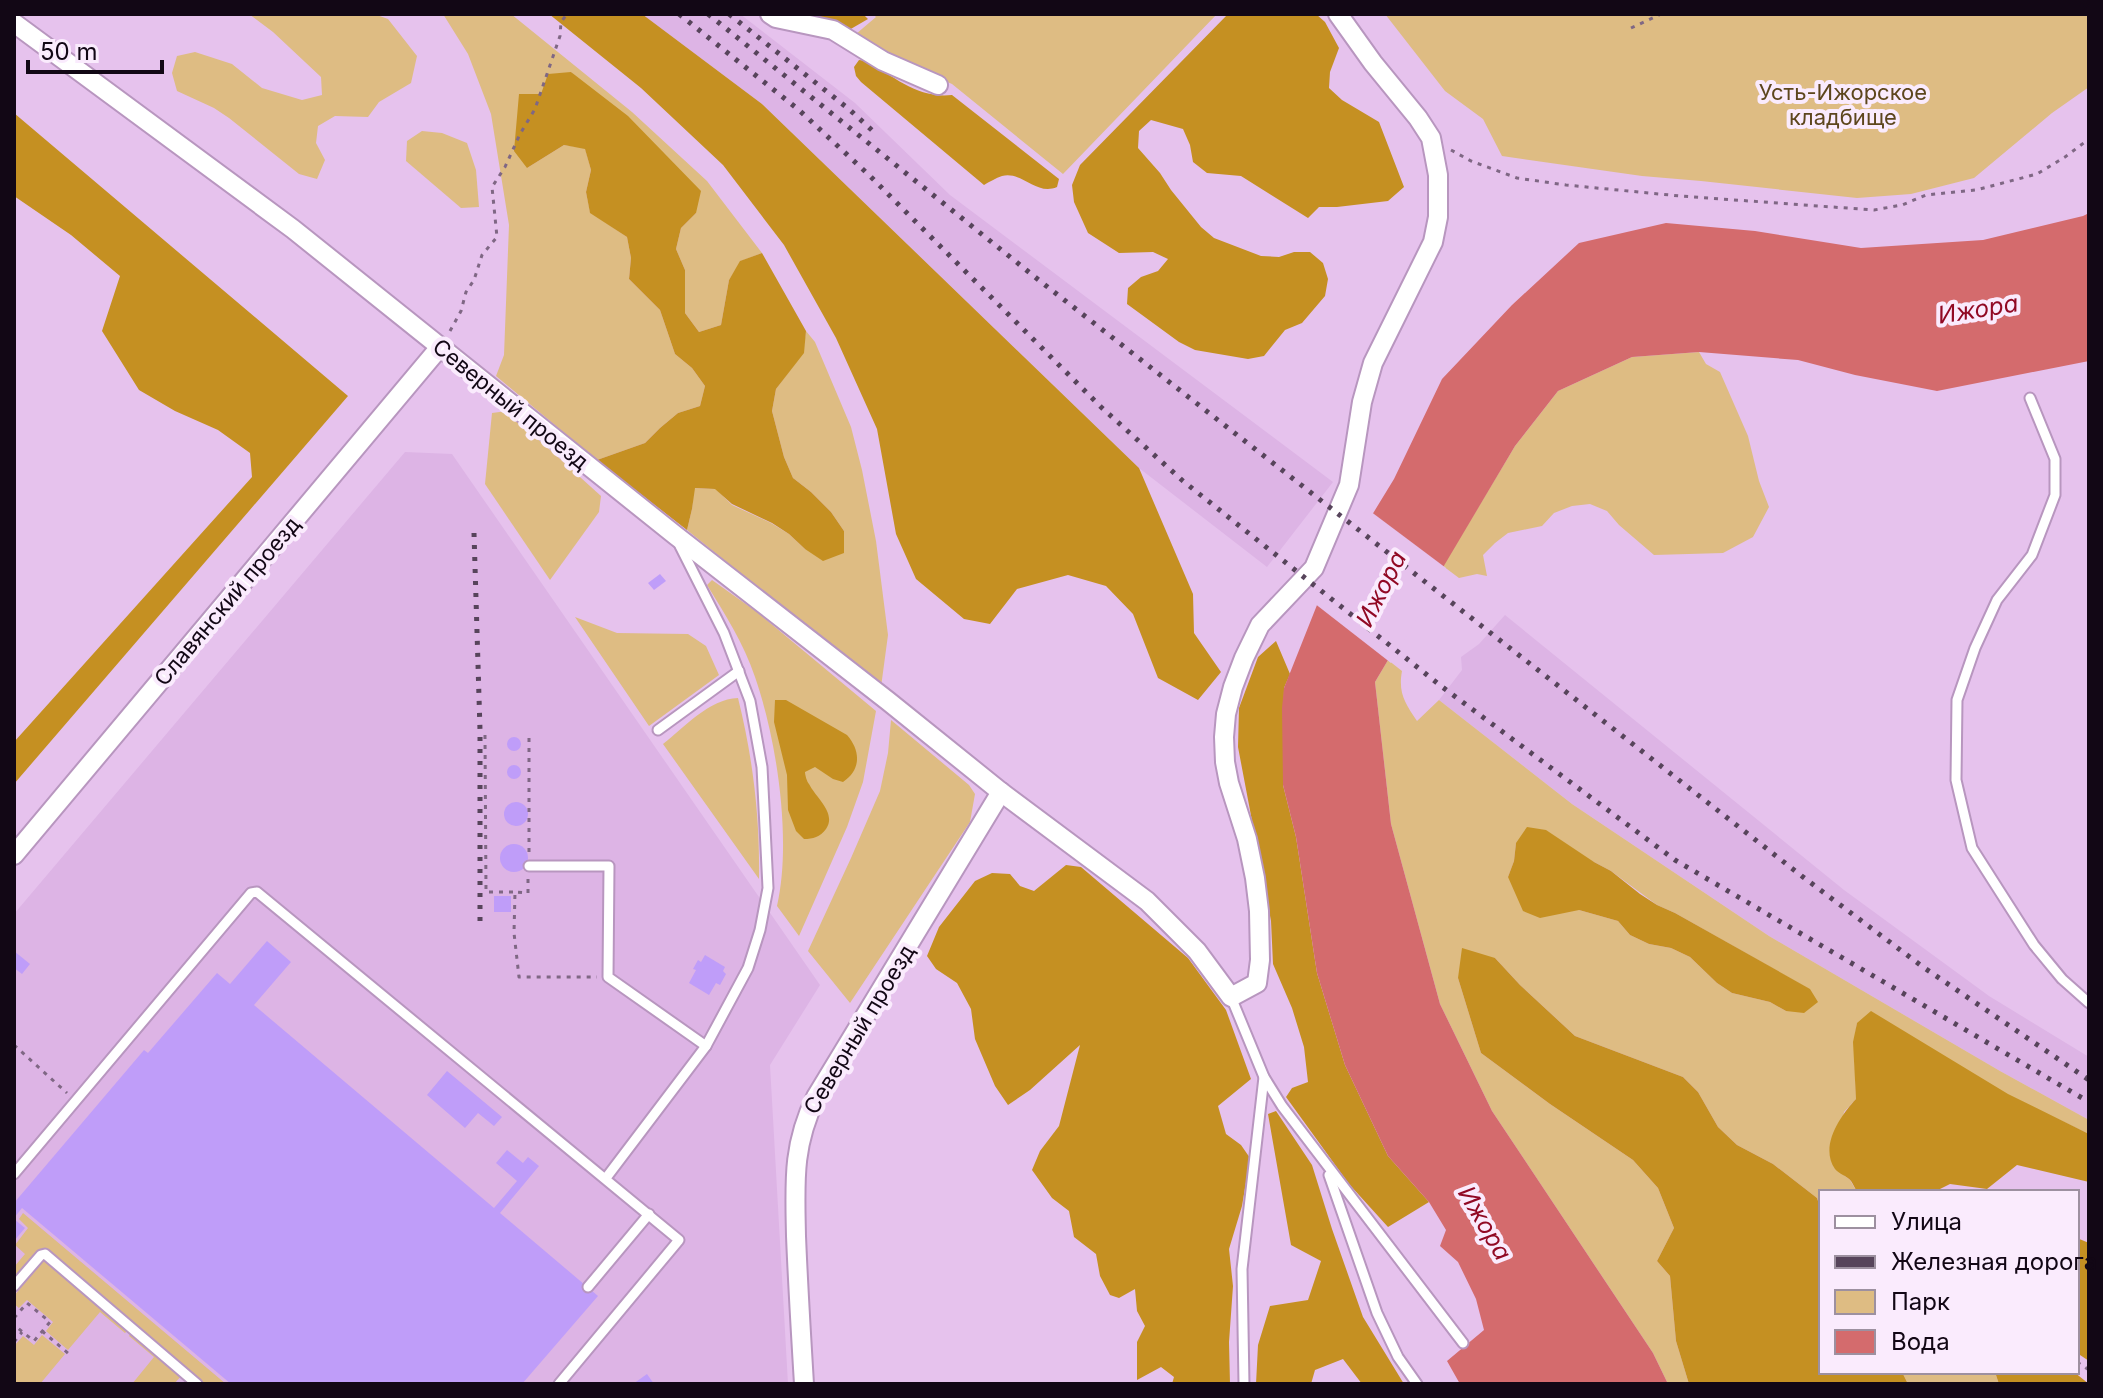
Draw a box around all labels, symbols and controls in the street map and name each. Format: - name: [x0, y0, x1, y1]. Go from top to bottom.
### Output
- scale bar: [28, 24, 162, 74]
- text: 50 m: [40, 37, 98, 66]
- park label: Усть-Ижорское кладбище: [1759, 79, 1927, 130]
- water label: Ижора: [1936, 288, 2020, 330]
- street label: Северный проезд: [428, 333, 594, 475]
- street label: Славянский проезд: [149, 511, 305, 691]
- water label: Ижора: [1350, 546, 1412, 632]
- street label: Северный проезд: [798, 939, 920, 1118]
- water label: Ижора: [1452, 1181, 1518, 1265]
- legend: [1819, 1190, 2079, 1374]
- text: Улица: [1891, 1207, 1962, 1236]
- text: Железная дорога: [1891, 1247, 2097, 1276]
- text: Парк: [1891, 1287, 1950, 1316]
- text: Вода: [1891, 1327, 1950, 1356]

